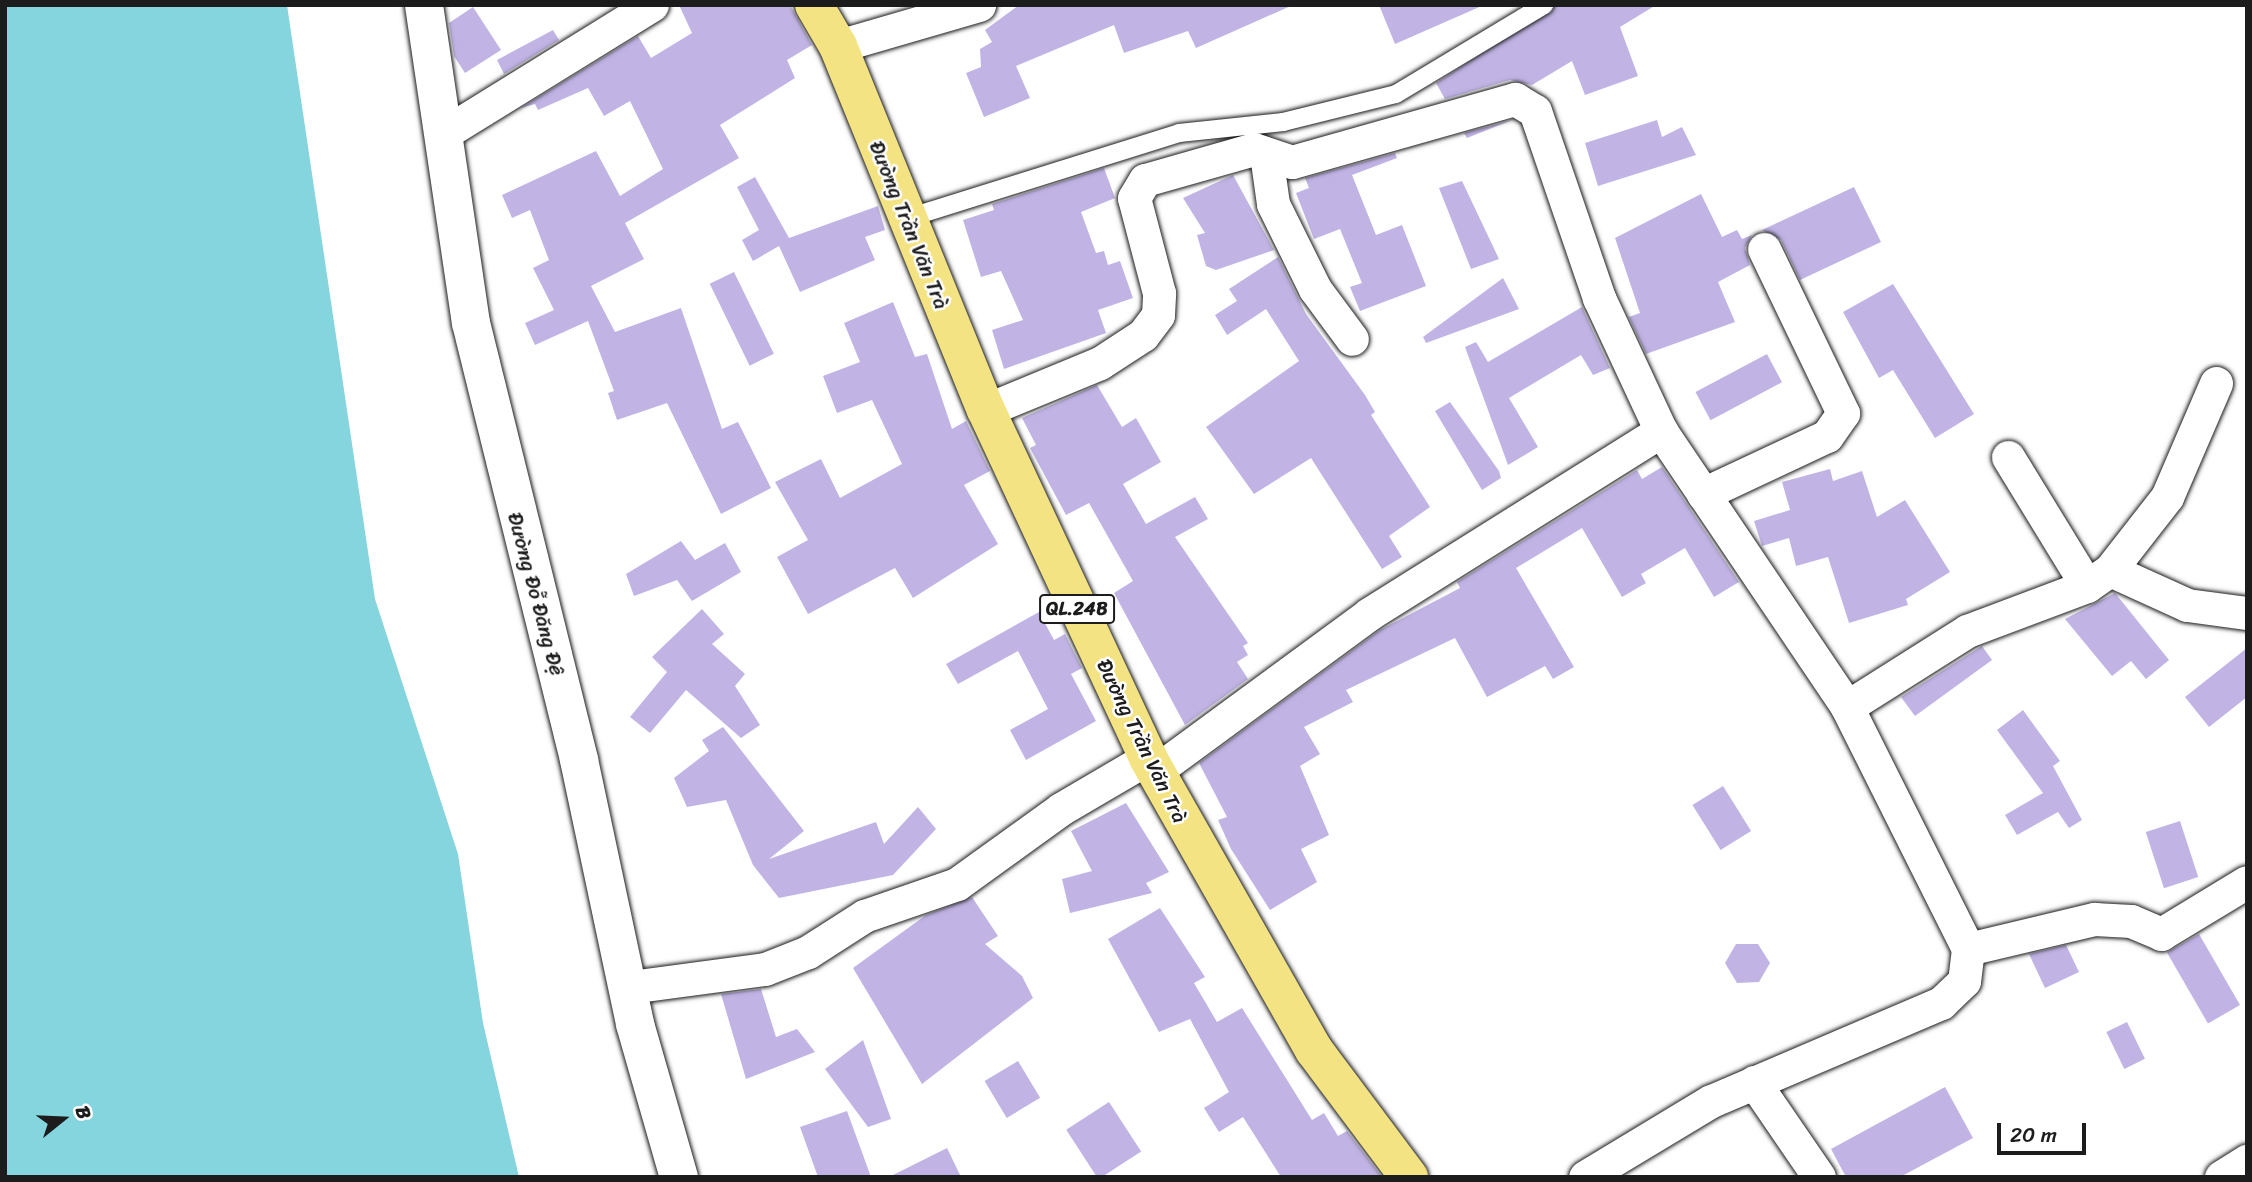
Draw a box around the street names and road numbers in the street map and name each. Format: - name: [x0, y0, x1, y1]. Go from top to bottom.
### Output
- street label: Đường Trần Văn Trà: [864, 138, 954, 312]
- street label: Đường Đỗ Đăng Đệ: [502, 510, 570, 678]
- road number: QL.24B: [1038, 594, 1116, 624]
- street label: Đường Trần Văn Trà: [1092, 655, 1192, 827]

